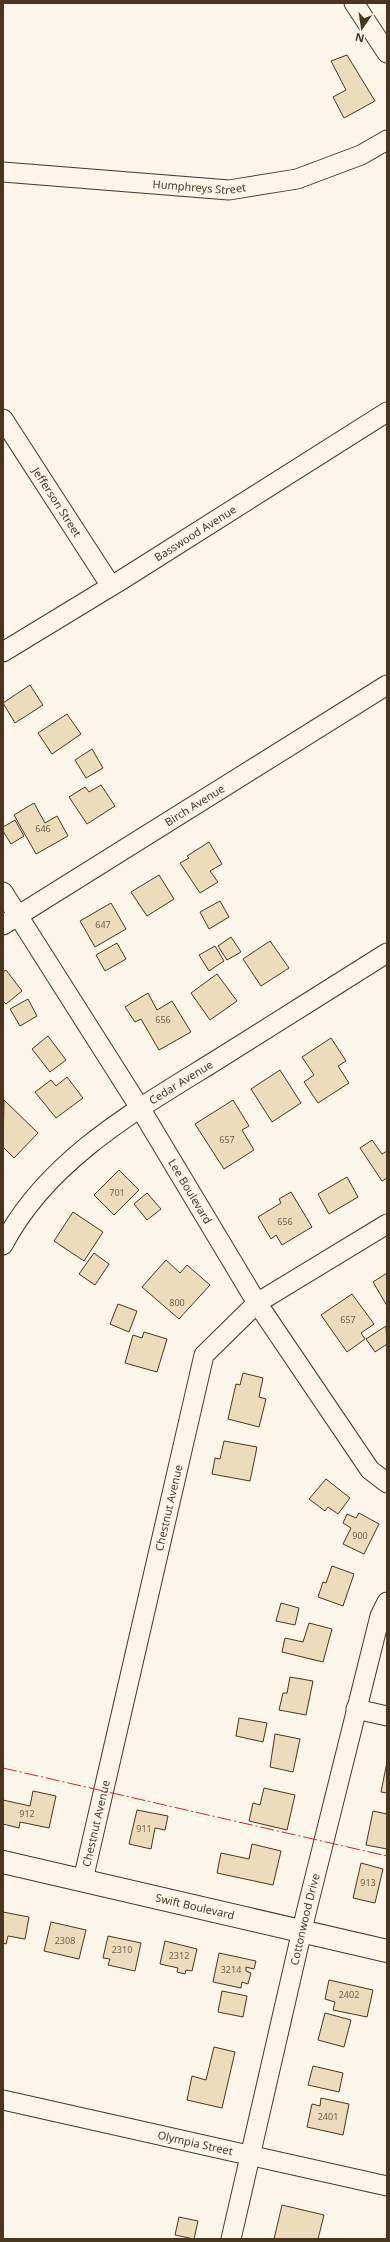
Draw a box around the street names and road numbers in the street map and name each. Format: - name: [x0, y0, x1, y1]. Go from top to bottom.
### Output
- street label: Humphreys Street: [152, 176, 247, 197]
- street label: Jefferson Street: [29, 463, 85, 540]
- street label: Basswood Avenue: [151, 501, 239, 564]
- street label: Birch Avenue: [162, 780, 227, 829]
- street label: Cedar Avenue: [146, 1056, 215, 1107]
- street label: Lee Boulevard: [165, 1156, 216, 1226]
- street label: Chestnut Avenue: [151, 1463, 186, 1552]
- street label: Chestnut Avenue: [78, 1779, 113, 1868]
- street label: Cottonwood Drive: [286, 1872, 323, 1967]
- street label: Swift Boulevard: [154, 1890, 236, 1922]
- street label: Olympia Street: [156, 2127, 234, 2158]

